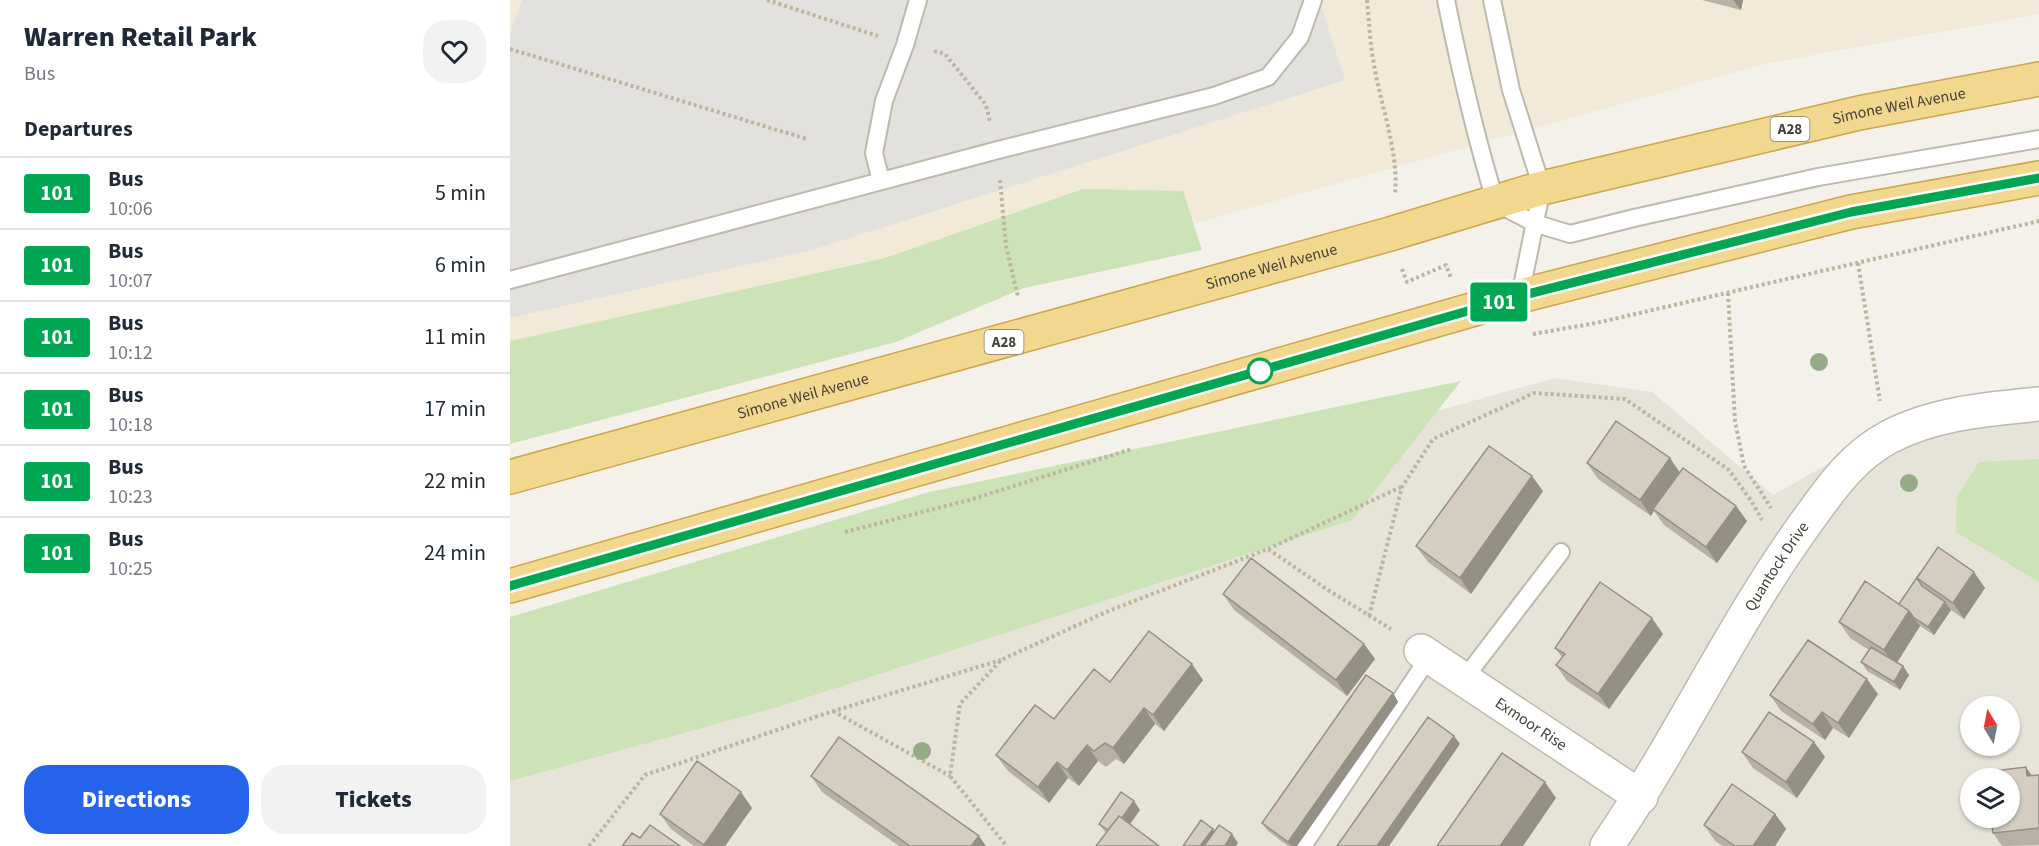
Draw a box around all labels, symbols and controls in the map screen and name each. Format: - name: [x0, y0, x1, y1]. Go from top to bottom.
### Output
- text: Warren Retail Park: [24, 17, 257, 57]
- button: heart: [423, 20, 486, 83]
- text: Bus: [24, 60, 55, 88]
- street label: Simone Weil Avenue: [1830, 82, 1967, 130]
- text: Departures: [24, 113, 133, 145]
- road number: A28: [1770, 117, 1810, 141]
- text: Bus: [108, 163, 144, 195]
- text: 5 min: [435, 177, 486, 209]
- text: 101: [40, 178, 74, 208]
- text: 10:06: [108, 195, 153, 223]
- text: Bus: [108, 235, 144, 267]
- street label: Simone Weil Avenue: [1203, 238, 1340, 295]
- text: 6 min: [435, 249, 486, 281]
- text: 101: [40, 250, 74, 280]
- text: 10:07: [108, 267, 153, 295]
- line badge: 101: [1464, 282, 1534, 322]
- text: 101: [1482, 287, 1516, 317]
- text: Bus: [108, 307, 144, 339]
- text: 11 min: [424, 321, 486, 353]
- text: 101: [40, 322, 74, 352]
- road number: A28: [984, 330, 1024, 354]
- text: 10:12: [108, 339, 153, 367]
- unlabelled marker: [1247, 358, 1273, 384]
- street label: Simone Weil Avenue: [735, 367, 871, 425]
- text: Bus: [108, 379, 144, 411]
- text: 17 min: [424, 393, 486, 425]
- text: 101: [40, 394, 74, 424]
- text: 10:18: [108, 411, 153, 439]
- text: Bus: [108, 451, 144, 483]
- text: 22 min: [424, 465, 486, 497]
- text: 101: [40, 466, 74, 496]
- text: 10:23: [108, 483, 153, 511]
- street label: Quantock Drive: [1739, 517, 1814, 616]
- text: Bus: [108, 523, 144, 555]
- text: 24 min: [424, 537, 486, 569]
- text: 101: [40, 538, 74, 568]
- text: 10:25: [108, 555, 153, 583]
- street label: Exmoor Rise: [1491, 692, 1571, 756]
- north arrow: [1960, 696, 2020, 756]
- map controls: [1960, 696, 2020, 828]
- button: Directions: [24, 765, 249, 834]
- button: Tickets: [261, 765, 486, 834]
- button: layers: [1960, 768, 2020, 828]

